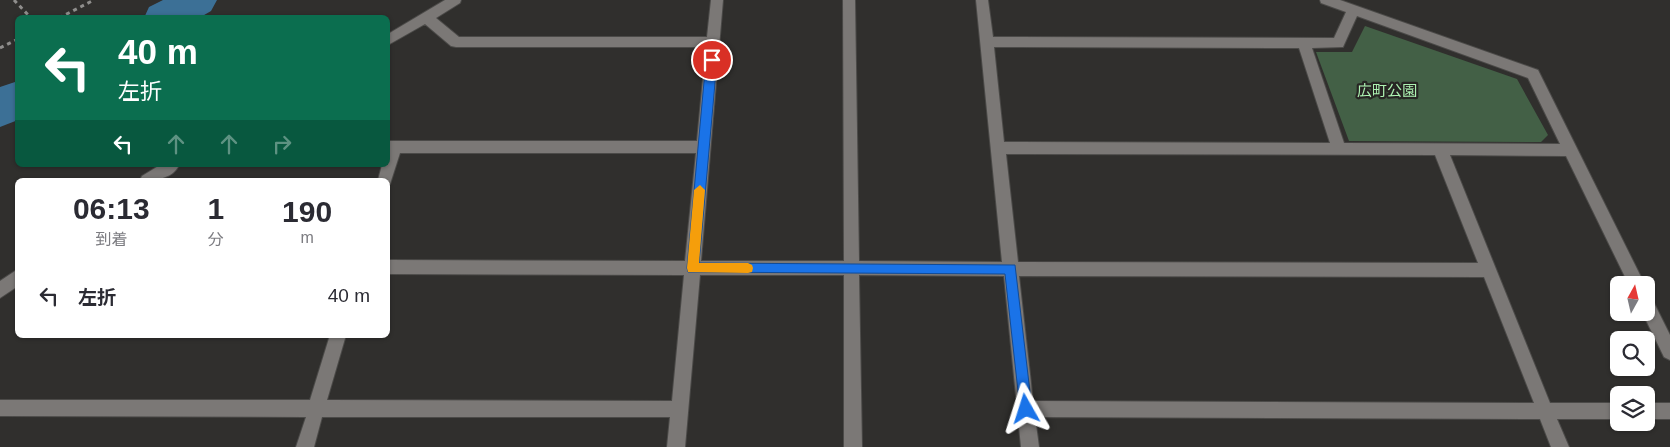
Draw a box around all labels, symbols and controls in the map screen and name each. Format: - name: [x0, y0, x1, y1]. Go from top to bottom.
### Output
- text: 40 m: [118, 32, 198, 71]
- icon: left: [35, 35, 100, 100]
- pin: [691, 39, 733, 81]
- icon: arrive: [698, 46, 726, 74]
- text: 左折: [118, 79, 162, 104]
- park label: 広町公園: [1357, 82, 1417, 99]
- icon: left: [109, 130, 137, 158]
- icon: ahead: [162, 130, 190, 158]
- icon: ahead: [215, 130, 243, 158]
- icon: right: [268, 130, 296, 158]
- text: 06:13: [73, 192, 150, 225]
- text: 1: [207, 192, 224, 225]
- text: 190: [282, 195, 332, 228]
- text: m: [300, 229, 314, 246]
- text: 到着: [95, 231, 127, 248]
- text: 分: [208, 231, 224, 248]
- north arrow: [1610, 276, 1655, 321]
- map controls: [1610, 276, 1655, 431]
- icon: left: [35, 282, 63, 310]
- text: 40 m: [328, 285, 370, 306]
- text: 左折: [78, 287, 116, 308]
- button: search: [1610, 331, 1655, 376]
- position arrow: [999, 382, 1051, 434]
- button: layers: [1610, 386, 1655, 431]

